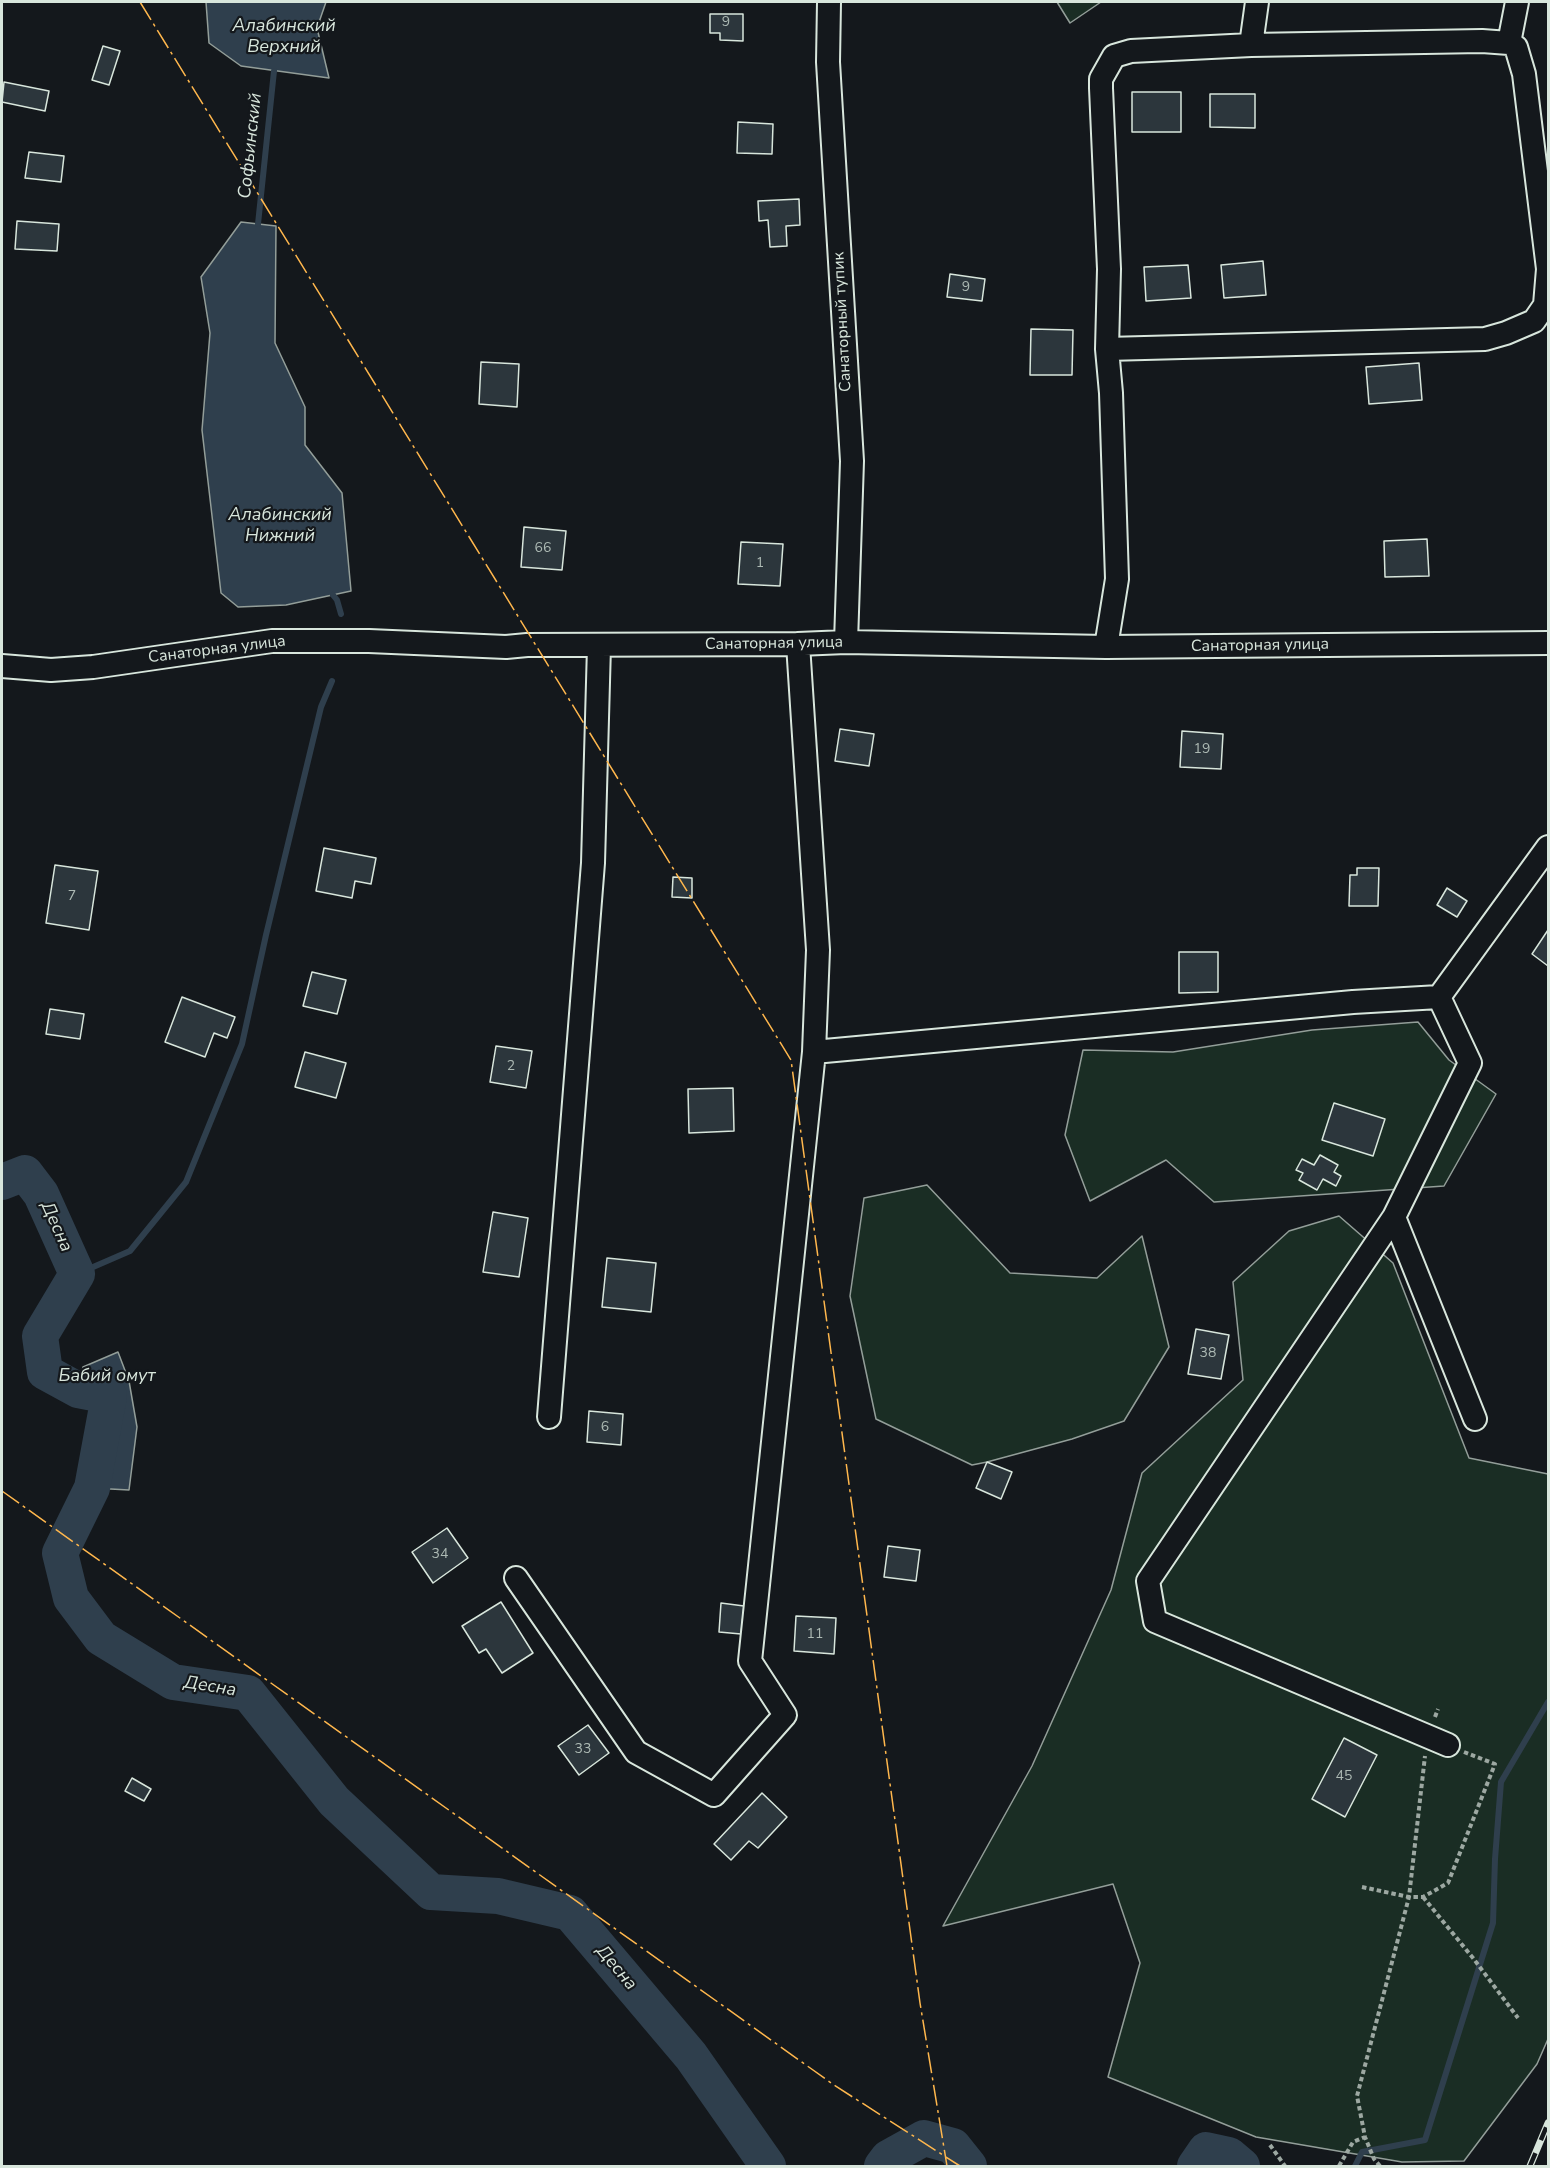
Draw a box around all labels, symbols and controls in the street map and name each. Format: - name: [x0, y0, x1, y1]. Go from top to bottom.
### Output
- house number: 9: [722, 15, 730, 31]
- water label: Алабинский Верхний: [232, 16, 336, 58]
- water label: Софьинский: [235, 92, 267, 200]
- street label: Санаторный тупик: [830, 252, 856, 392]
- house number: 9: [962, 280, 970, 296]
- water label: Алабинский Нижний: [228, 505, 332, 548]
- house number: 66: [535, 541, 551, 557]
- house number: 1: [756, 556, 764, 572]
- street label: Санаторная улица: [147, 632, 287, 668]
- street label: Санаторная улица: [705, 633, 843, 655]
- street label: Санаторная улица: [1191, 635, 1329, 657]
- house number: 19: [1194, 742, 1210, 758]
- house number: 7: [68, 889, 76, 905]
- house number: 2: [507, 1059, 515, 1075]
- water label: Десна: [35, 1199, 77, 1255]
- house number: 38: [1200, 1346, 1216, 1362]
- water label: Бабий омут: [59, 1366, 155, 1388]
- house number: 6: [601, 1420, 609, 1436]
- house number: 34: [432, 1547, 448, 1563]
- house number: 11: [807, 1627, 823, 1643]
- water label: Десна: [182, 1672, 238, 1702]
- house number: 33: [575, 1742, 591, 1758]
- house number: 45: [1336, 1769, 1352, 1785]
- water label: Десна: [591, 1941, 641, 1995]

